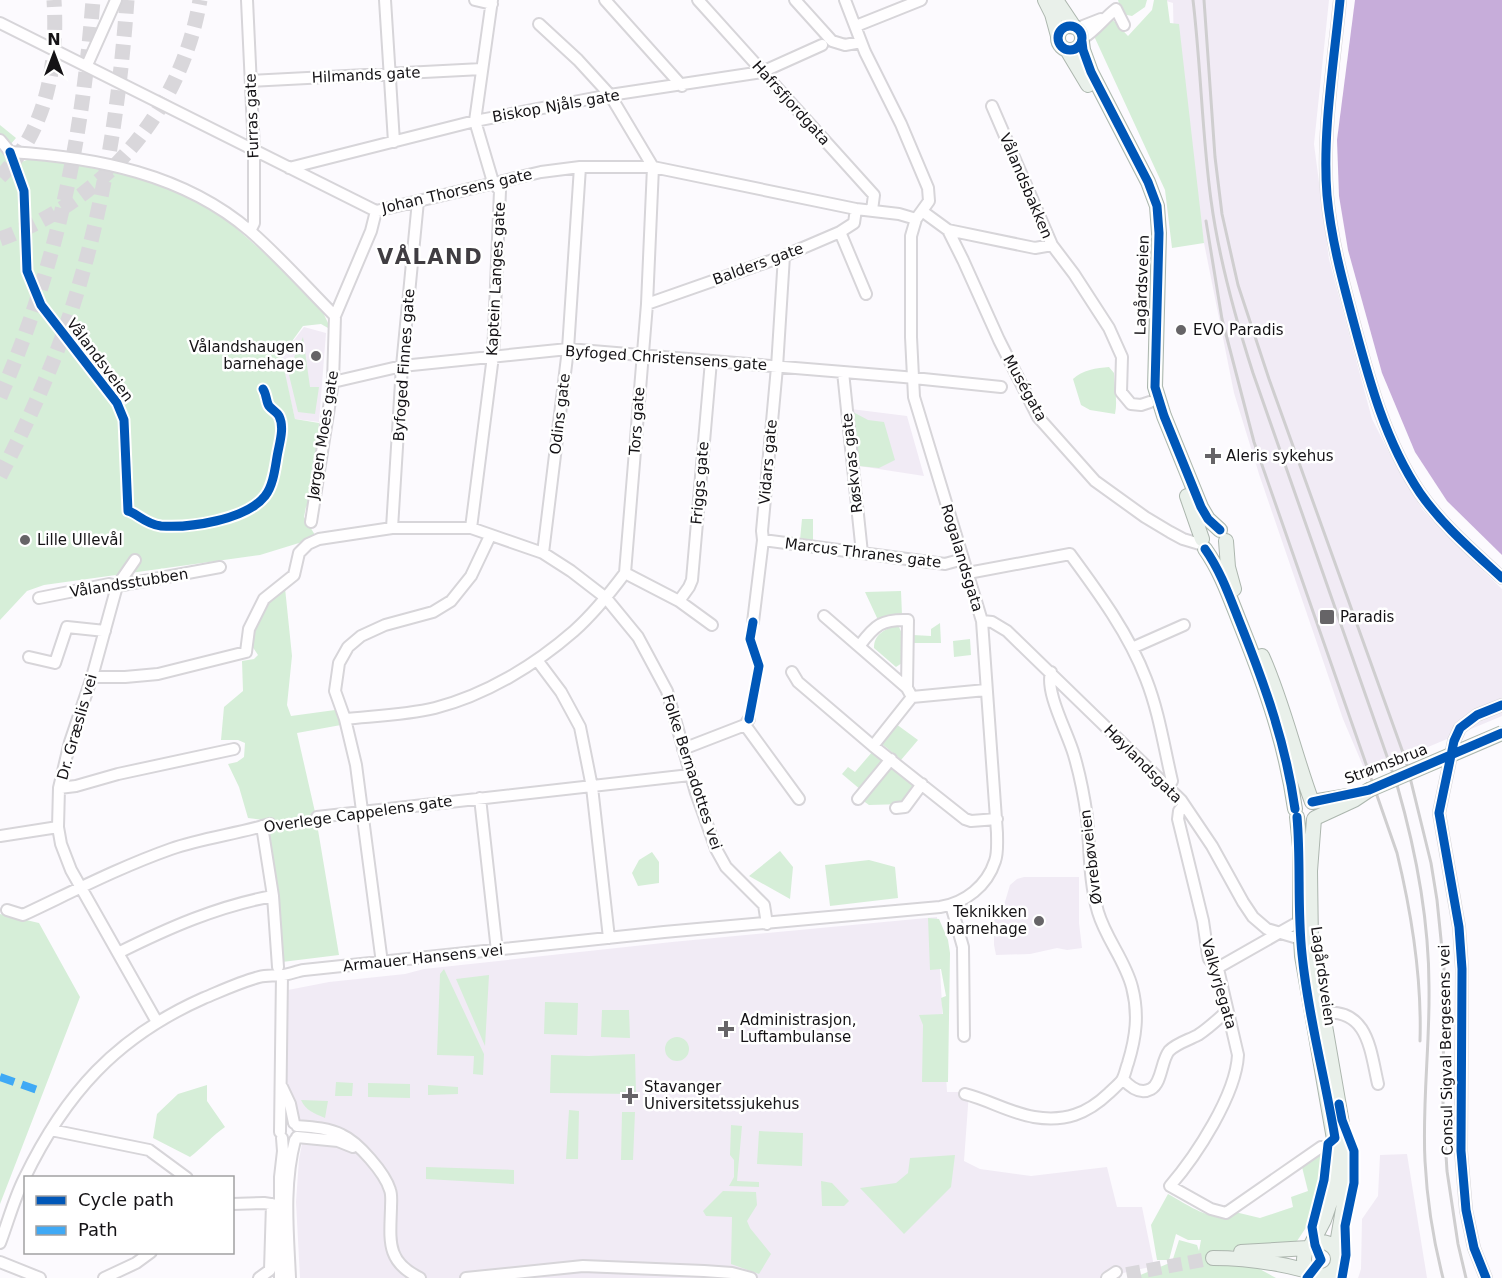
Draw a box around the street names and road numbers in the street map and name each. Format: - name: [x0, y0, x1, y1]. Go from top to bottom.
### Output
- street label: Hafrsfjordgata: [748, 57, 834, 149]
- street label: Hilmands gate: [311, 63, 421, 87]
- street label: Furras gate: [242, 73, 262, 159]
- street label: Biskop Njåls gate: [491, 86, 621, 126]
- street label: Vålandsbakken: [996, 131, 1056, 241]
- street label: Johan Thorsens gate: [379, 165, 534, 217]
- street label: Kaptein Langes gate: [483, 202, 509, 356]
- street label: Lagårdsveien: [1131, 234, 1153, 336]
- street label: Balders gate: [710, 239, 806, 289]
- street label: Byfoged Finnes gate: [390, 288, 418, 442]
- street label: Vålandsveien: [63, 315, 137, 405]
- street label: Byfoged Christensens gate: [564, 342, 768, 374]
- street label: Muségata: [999, 352, 1051, 424]
- street label: Jørgen Moes gate: [304, 369, 342, 502]
- street label: Odins gate: [546, 372, 574, 456]
- street label: Tors gate: [626, 386, 648, 457]
- street label: Røskvas gate: [838, 412, 866, 514]
- street label: Vidars gate: [755, 419, 781, 505]
- street label: Friggs gate: [687, 441, 713, 525]
- street label: Rogalandsgata: [937, 502, 987, 614]
- street label: Marcus Thranes gate: [784, 534, 942, 572]
- street label: Vålandsstubben: [69, 565, 189, 601]
- street label: Dr. Græslis vei: [53, 672, 101, 782]
- street label: Folke Bernadottes vei: [658, 692, 726, 852]
- street label: Høylandsgata: [1100, 721, 1186, 807]
- street label: Strømsbrua: [1342, 740, 1430, 788]
- street label: Overlege Cappelens gate: [263, 792, 453, 836]
- street label: Øvrebøveien: [1076, 809, 1106, 905]
- street label: Lagårdsveien: [1307, 925, 1339, 1027]
- street label: Valkyrjegata: [1198, 937, 1240, 1031]
- street label: Armauer Hansens vei: [342, 941, 504, 975]
- street label: Consul Sigval Bergesens vei: [1435, 944, 1457, 1156]

